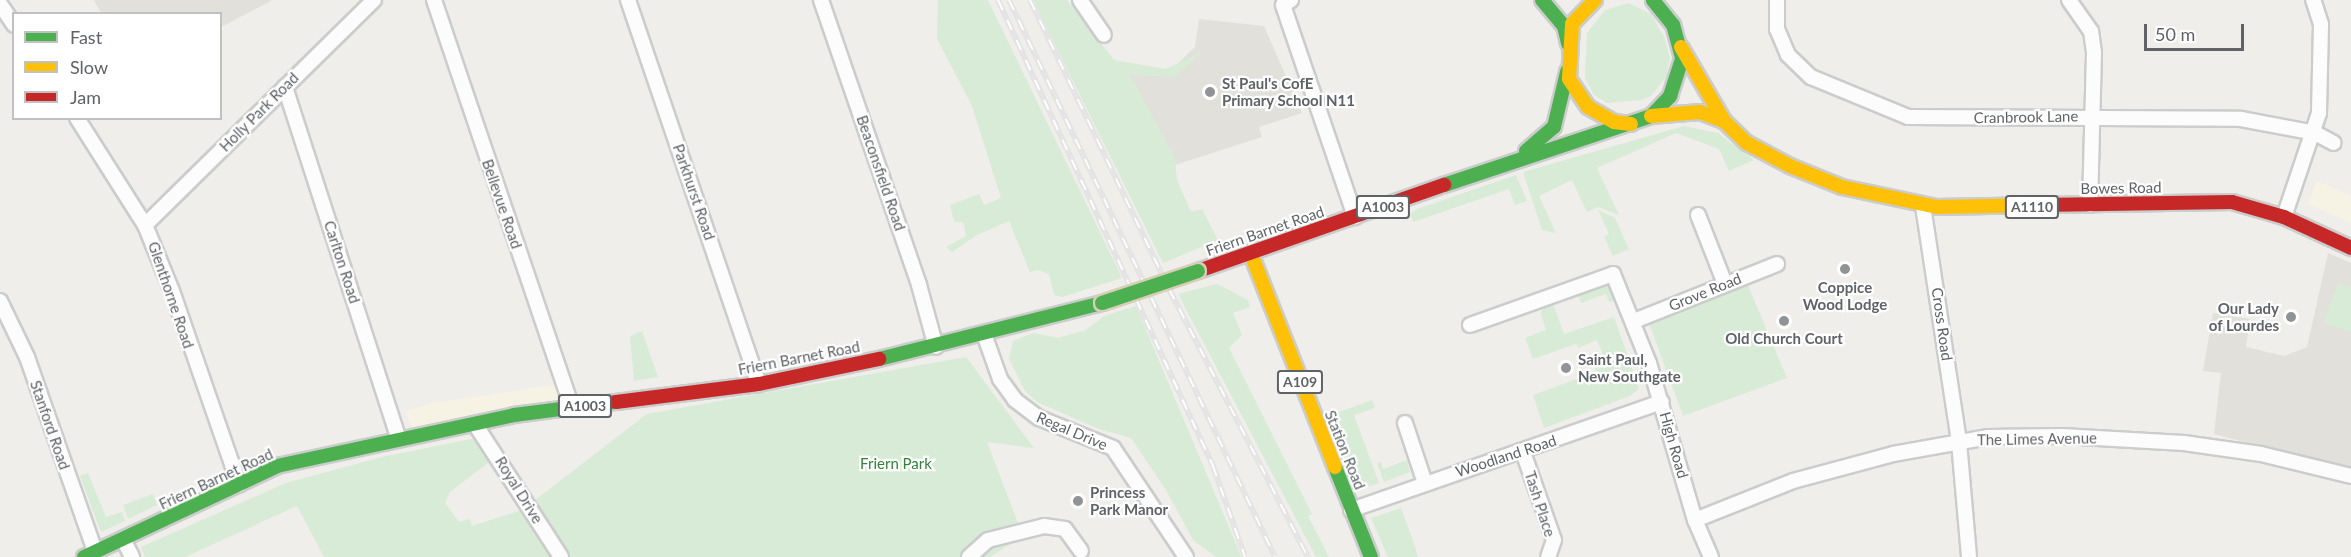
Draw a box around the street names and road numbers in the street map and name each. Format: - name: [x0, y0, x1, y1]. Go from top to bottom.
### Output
- street label: Holly Park Road: [216, 69, 302, 155]
- street label: Cranbrook Lane: [1974, 107, 2078, 127]
- street label: Beaconsfield Road: [853, 113, 909, 233]
- street label: Parkhurst Road: [669, 142, 719, 242]
- street label: Bellevue Road: [478, 157, 526, 251]
- street label: Bowes Road: [2080, 178, 2162, 198]
- road number: A1003: [1354, 196, 1412, 218]
- road number: A1110: [2004, 196, 2060, 218]
- street label: Friern Barnet Road: [1204, 202, 1326, 260]
- street label: Carlton Road: [320, 218, 364, 306]
- street label: Glenthorne Road: [144, 239, 198, 351]
- street label: Grove Road: [1666, 269, 1744, 315]
- street label: Cross Road: [1928, 286, 1956, 362]
- street label: Friern Barnet Road: [737, 337, 861, 379]
- road number: A109: [1276, 371, 1324, 393]
- street label: Stanford Road: [26, 378, 74, 472]
- road number: A1003: [556, 395, 614, 417]
- street label: Regal Drive: [1034, 408, 1110, 454]
- street label: Station Road: [1321, 408, 1369, 492]
- street label: High Road: [1656, 410, 1692, 480]
- street label: The Limes Avenue: [1977, 429, 2097, 449]
- street label: Woodland Road: [1453, 431, 1559, 481]
- street label: Friern Barnet Road: [156, 445, 276, 513]
- street label: Royal Drive: [491, 453, 547, 527]
- street label: Tash Place: [1521, 469, 1559, 539]

